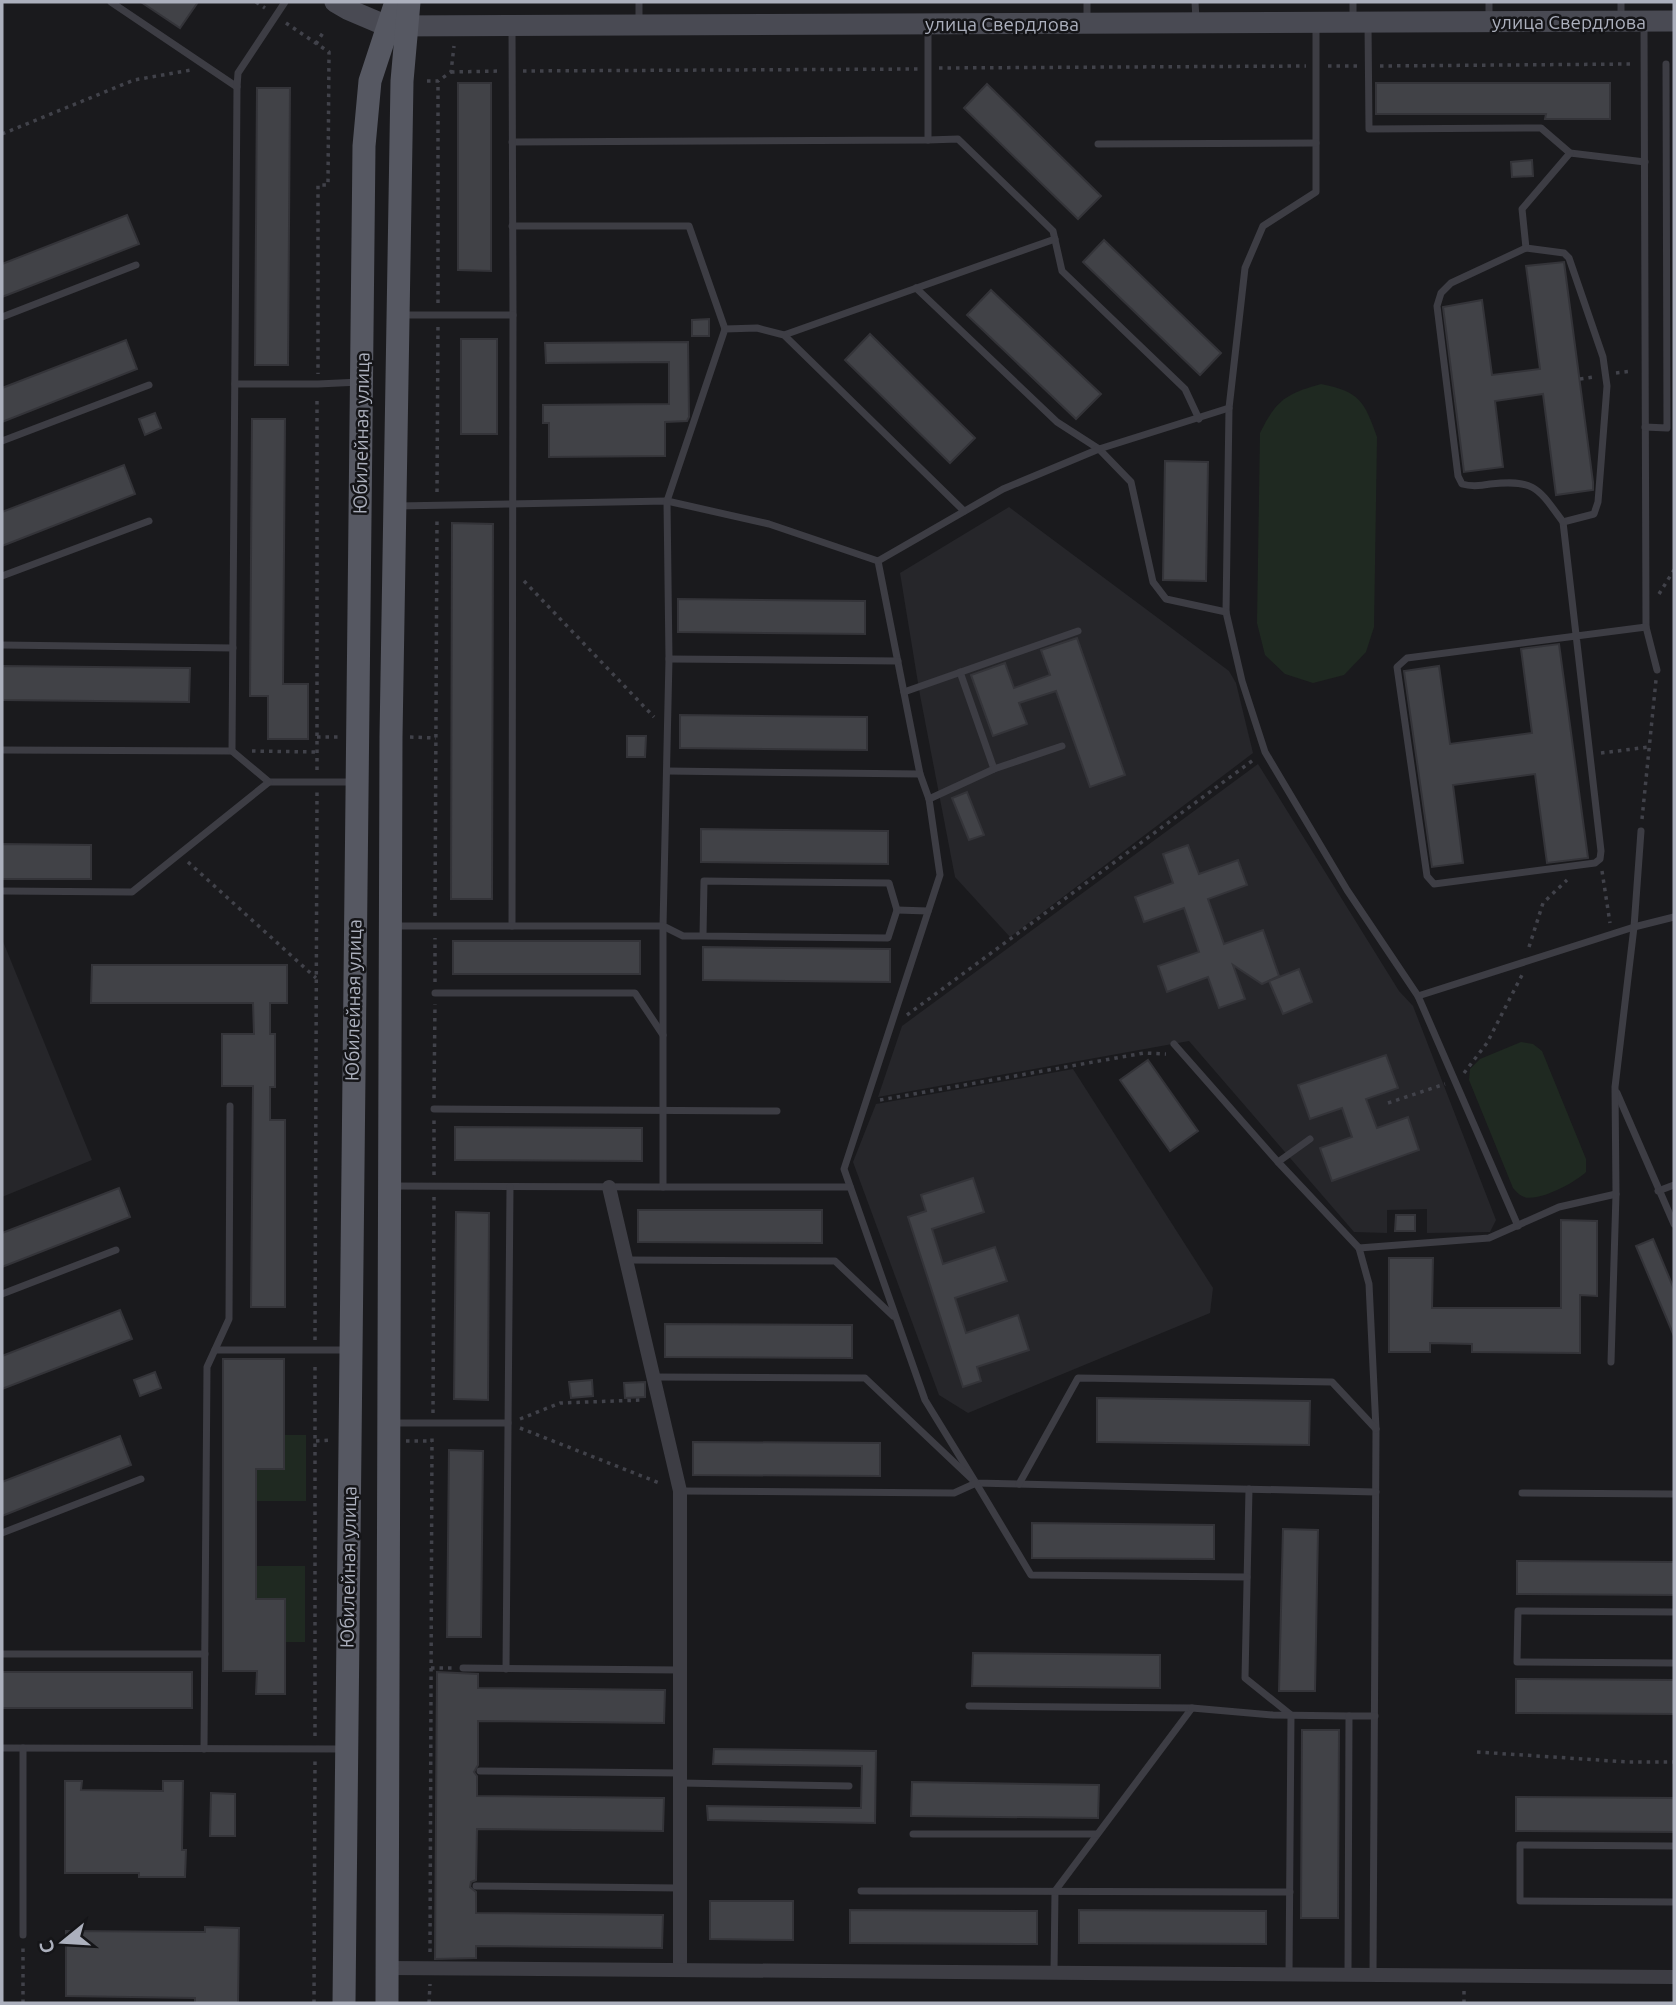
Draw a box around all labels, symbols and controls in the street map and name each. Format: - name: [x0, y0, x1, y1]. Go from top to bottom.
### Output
- street label: улица Свердлова: [1492, 11, 1646, 33]
- street label: улица Свердлова: [925, 13, 1079, 35]
- street label: Юбилейная улица: [349, 352, 373, 514]
- street label: Юбилейная улица: [341, 919, 365, 1081]
- street label: Юбилейная улица: [336, 1486, 360, 1648]
- north arrow: [28, 1907, 98, 1977]
- text: С: [34, 1938, 59, 1956]

